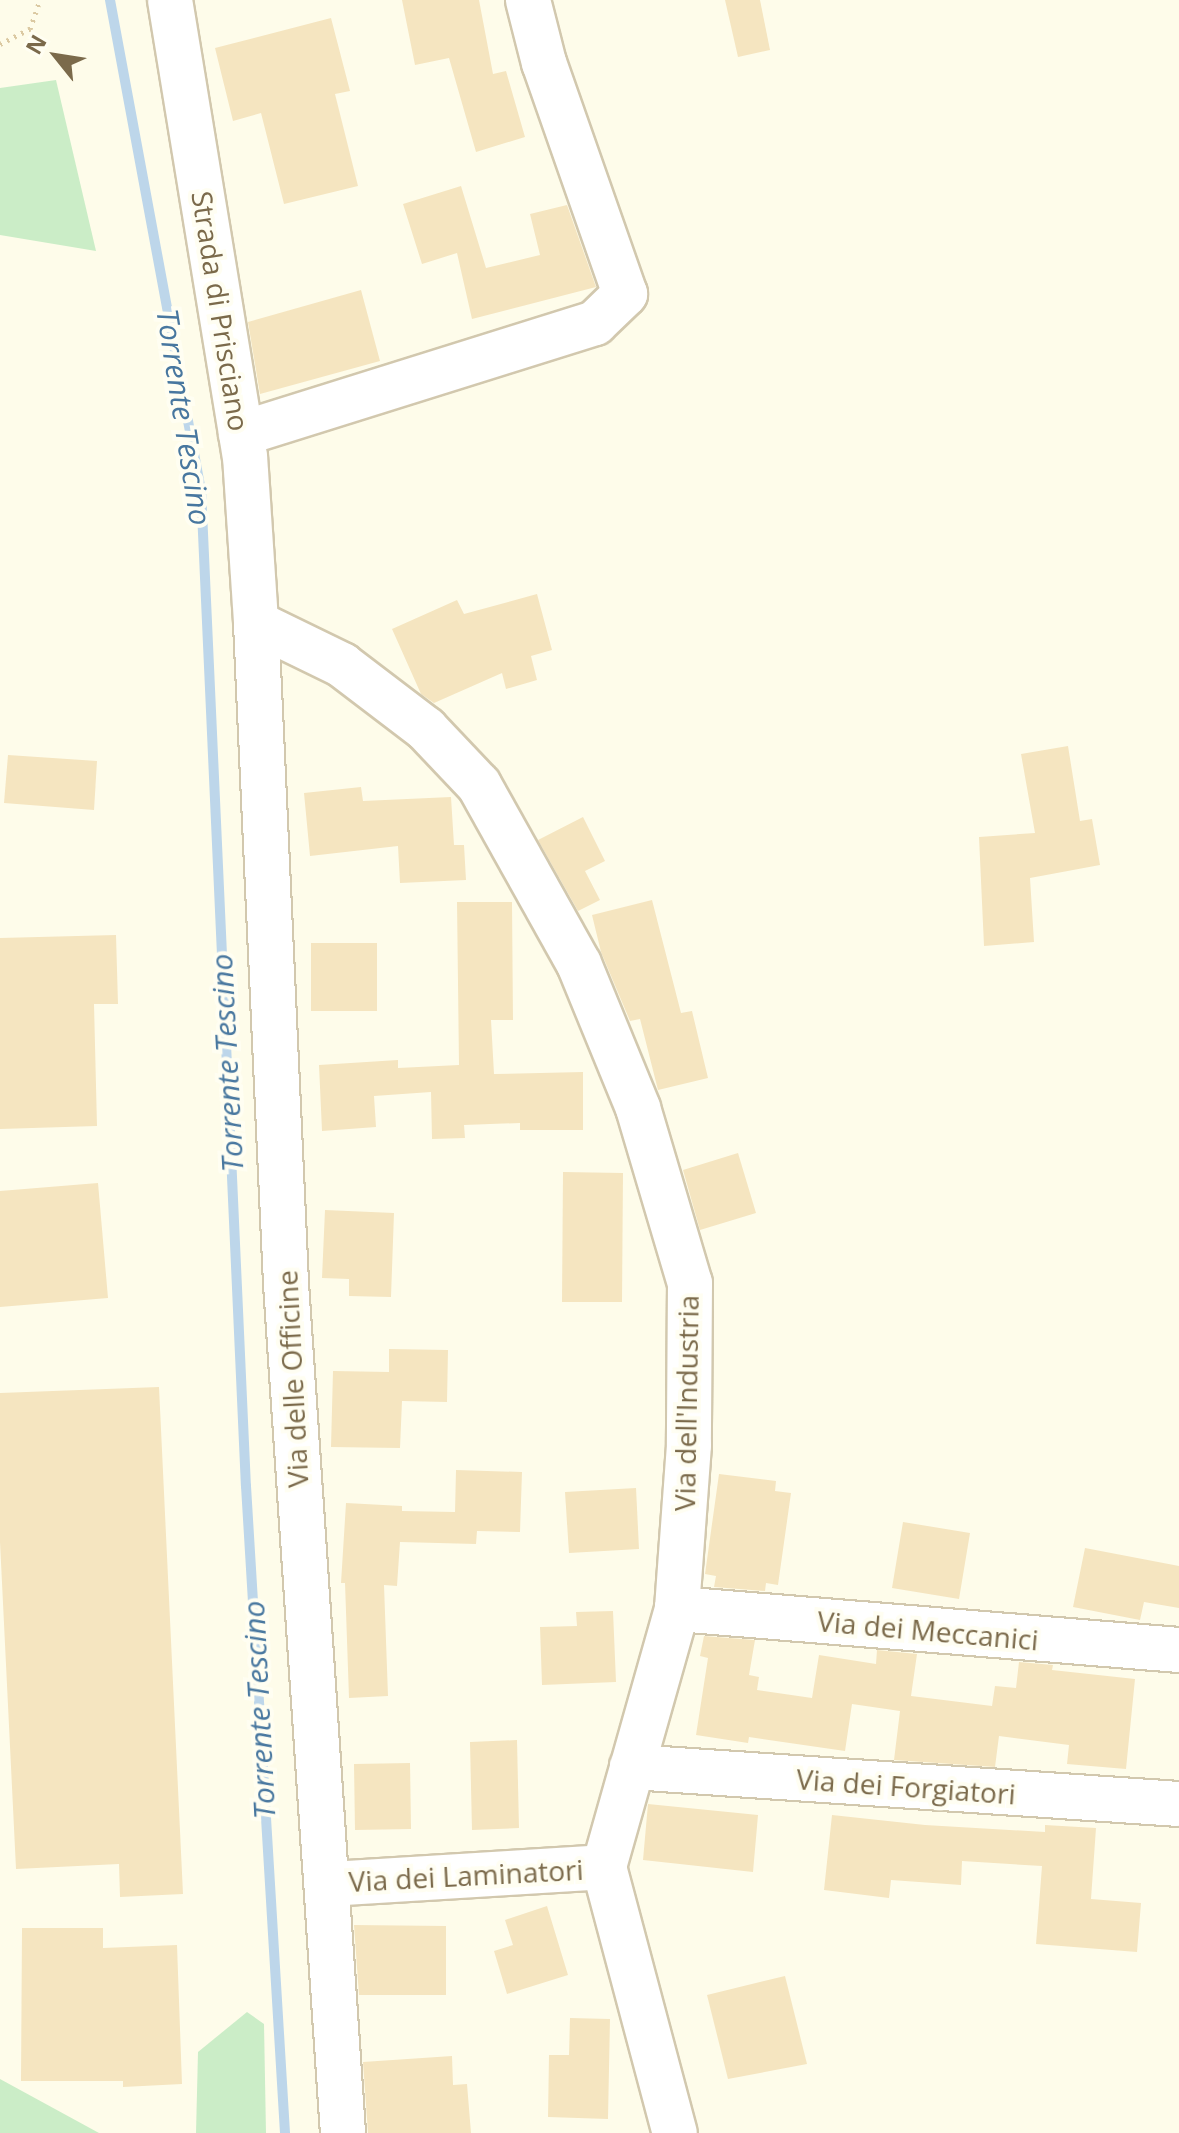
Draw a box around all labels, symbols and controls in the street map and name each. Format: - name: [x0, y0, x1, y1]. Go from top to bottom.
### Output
- north arrow: [16, 16, 96, 96]
- text: N: [18, 29, 53, 59]
- street label: Strada di Prisciano: [185, 189, 257, 433]
- water label: Torrente Tescino: [149, 306, 219, 528]
- water label: Torrente Tescino: [203, 953, 251, 1173]
- street label: Via delle Officine: [270, 1269, 314, 1489]
- street label: Via dell'Industria: [667, 1295, 705, 1511]
- water label: Torrente Tescino: [235, 1600, 283, 1820]
- street label: Via dei Meccanici: [816, 1604, 1040, 1656]
- street label: Via dei Forgiatori: [795, 1762, 1017, 1810]
- street label: Via dei Laminatori: [348, 1852, 584, 1898]

